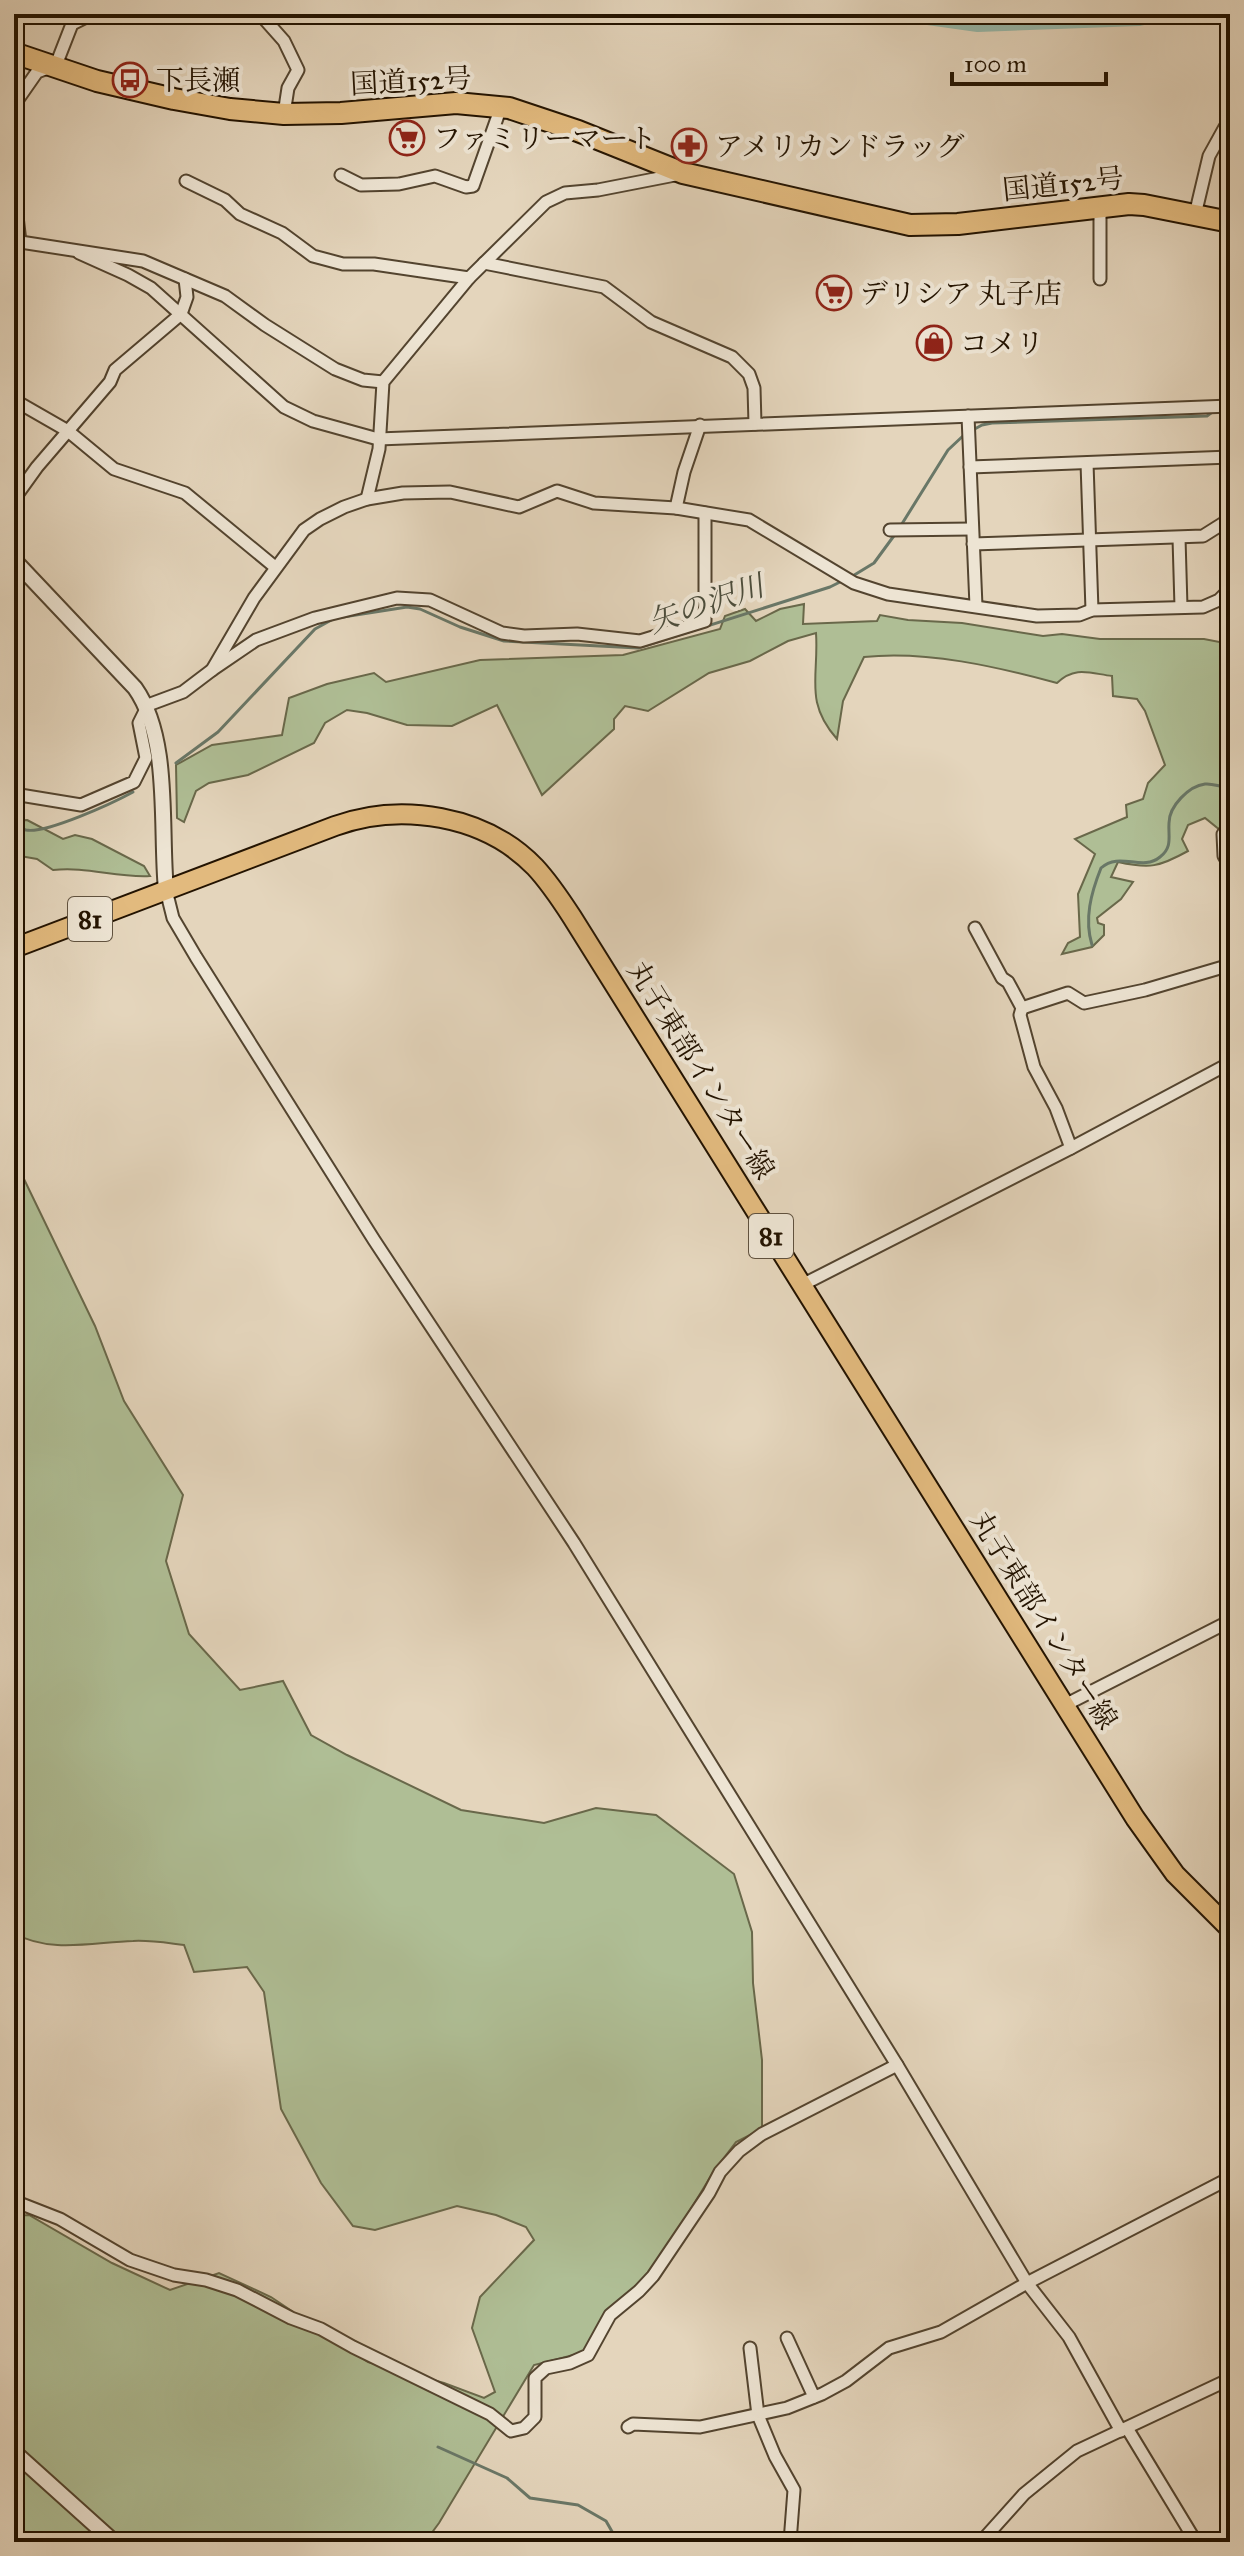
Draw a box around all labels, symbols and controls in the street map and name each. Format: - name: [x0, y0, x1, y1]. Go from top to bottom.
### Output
- scale bar: [952, 36, 1106, 86]
- text: 100 m: [964, 49, 1027, 79]
- street label: 国道152号: [349, 60, 473, 102]
- bus stop icon: 下長瀬: [111, 61, 149, 99]
- place label: 下長瀬: [156, 63, 240, 98]
- supermarket icon: ファミリーマート: [388, 119, 426, 157]
- place label: ファミリーマート: [433, 121, 656, 156]
- pharmacy icon: アメリカンドラッグ: [670, 127, 708, 165]
- place label: アメリカンドラッグ: [715, 129, 964, 164]
- street label: 国道152号: [1001, 160, 1125, 208]
- supermarket icon: デリシア 丸子店: [815, 274, 853, 312]
- place label: デリシア 丸子店: [860, 276, 1062, 311]
- shop icon: コメリ: [915, 324, 953, 362]
- place label: コメリ: [960, 326, 1044, 361]
- water label: 矢の沢川: [643, 566, 771, 641]
- road number: 81: [68, 897, 112, 941]
- street label: 丸子東部インター線: [620, 954, 782, 1186]
- road number: 81: [749, 1214, 793, 1258]
- street label: 丸子東部インター線: [963, 1504, 1125, 1736]

